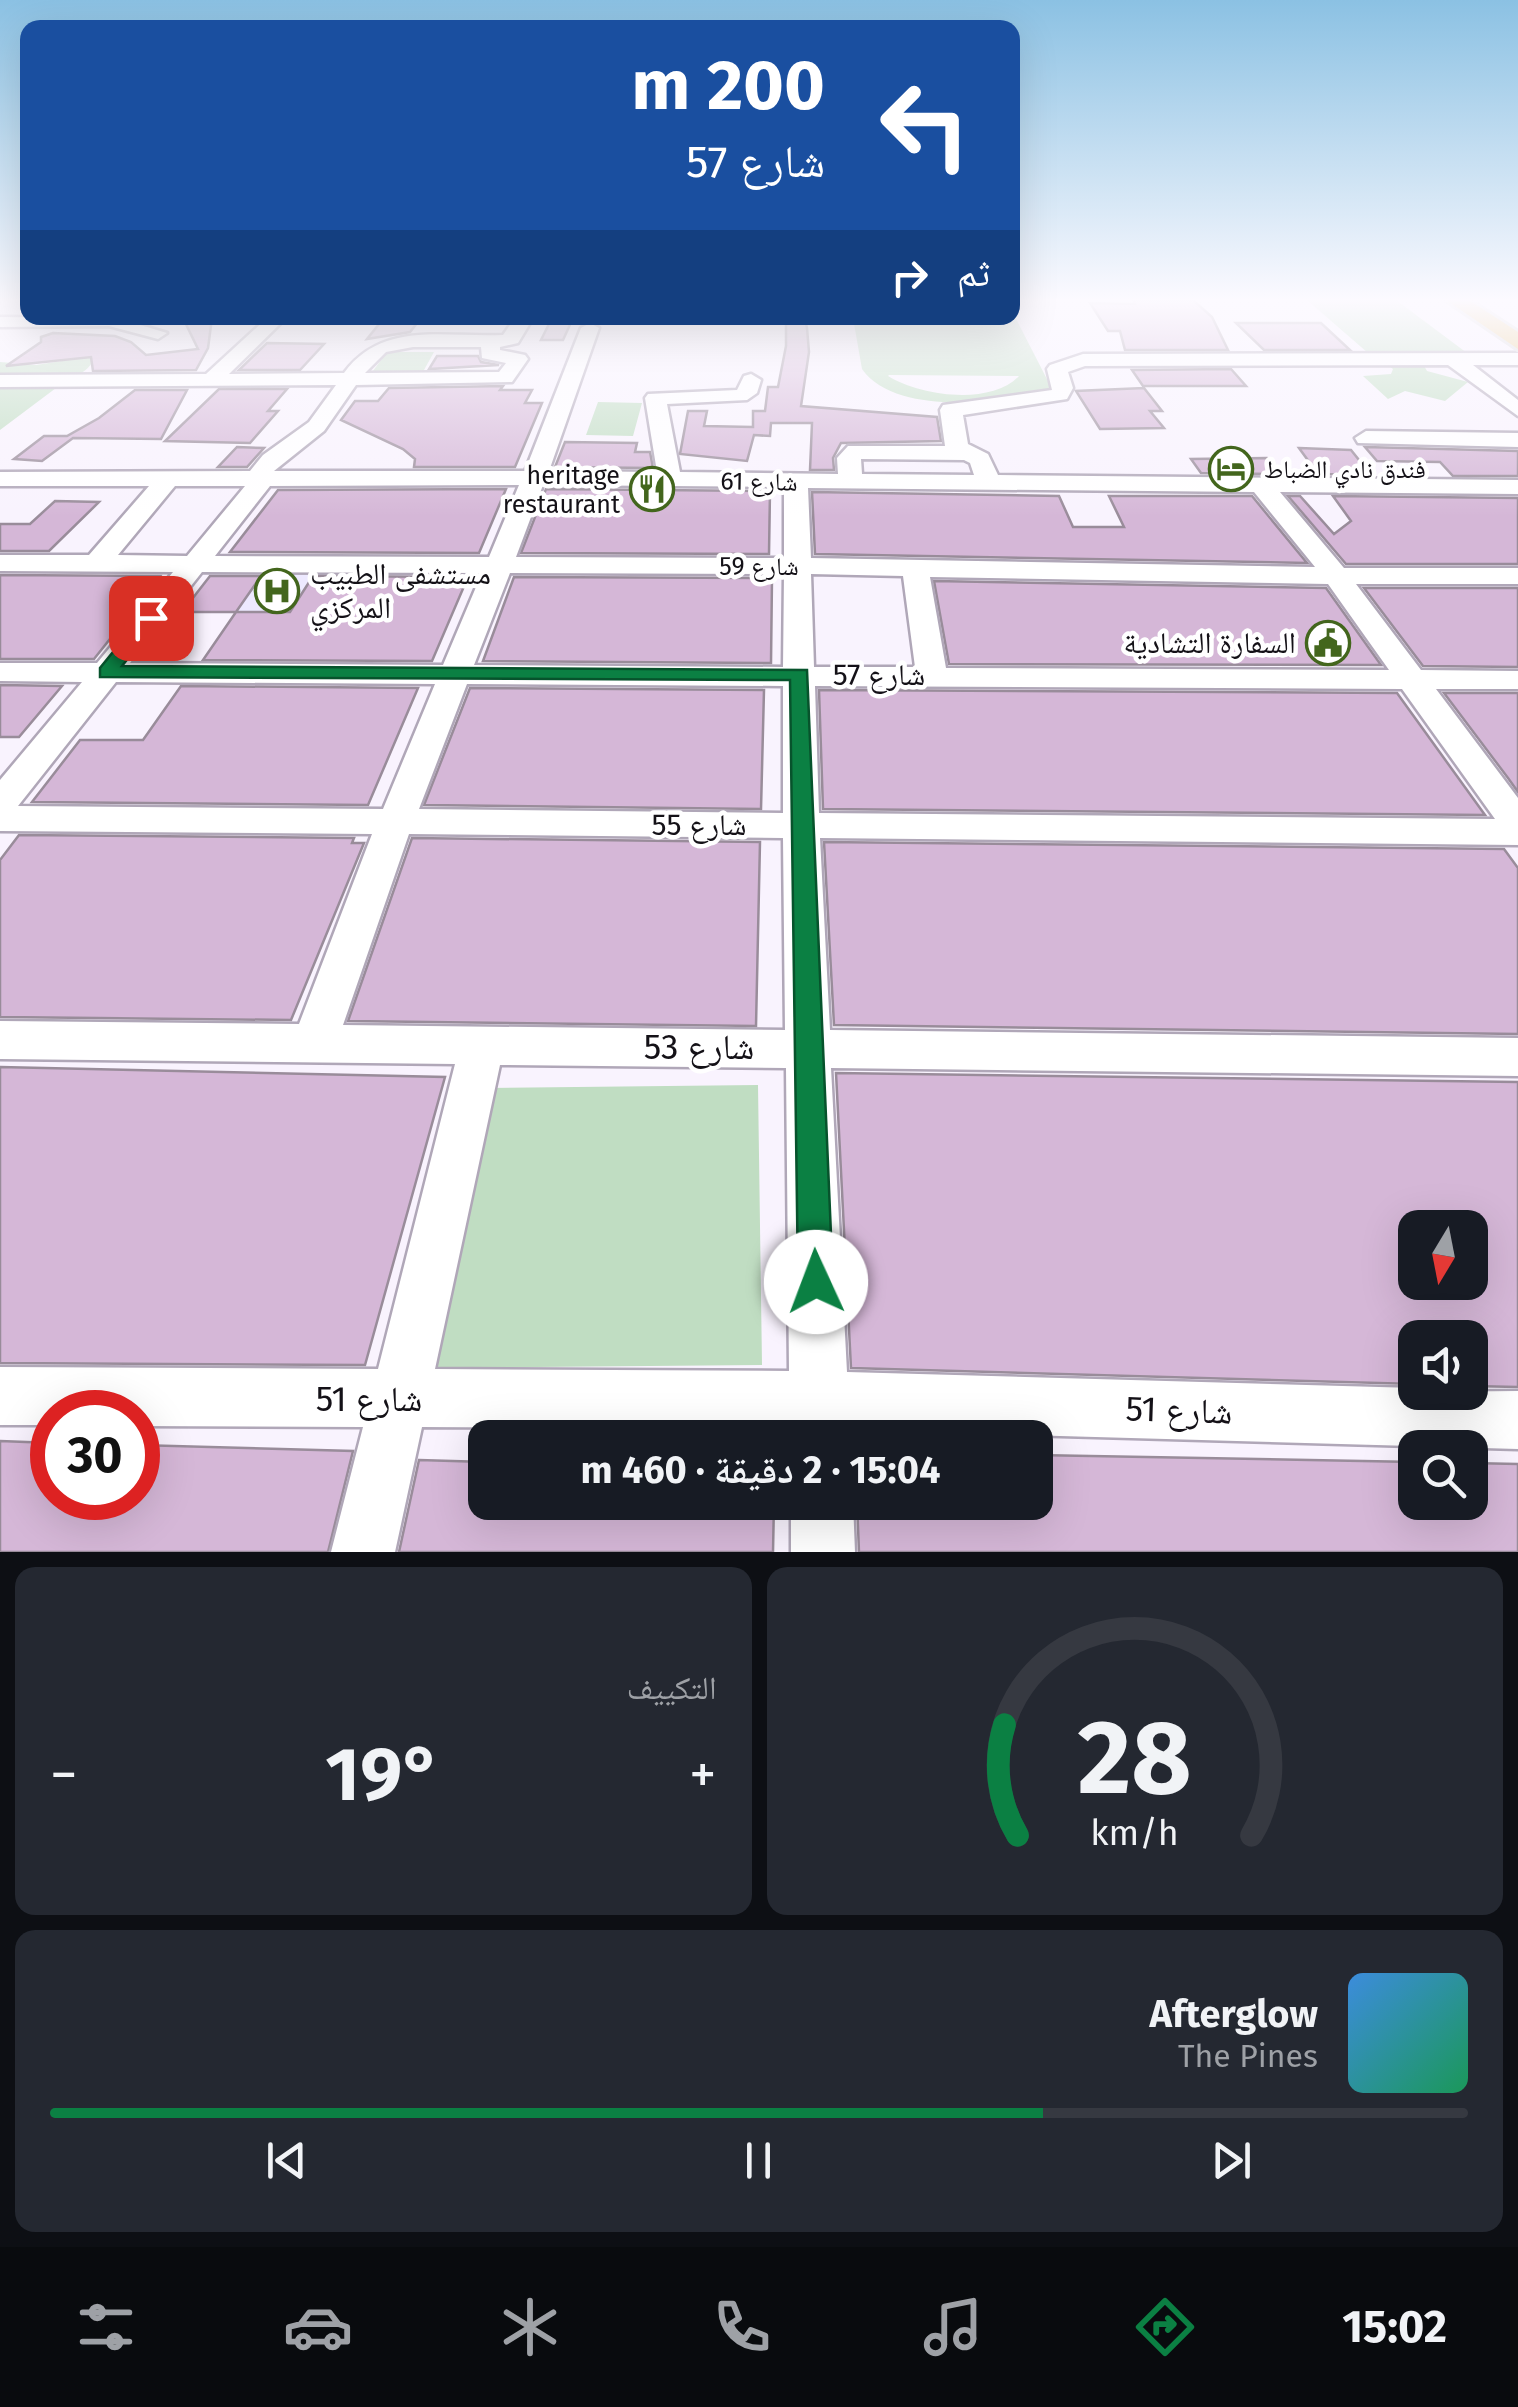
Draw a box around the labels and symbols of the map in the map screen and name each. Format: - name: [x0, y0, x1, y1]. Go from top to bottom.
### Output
- hotel icon: فندق نادي الضباط: [1208, 446, 1254, 492]
- place label: فندق نادي الضباط: [1264, 455, 1426, 489]
- place label: heritage restaurant: [503, 461, 621, 520]
- restaurant icon: heritage restaurant: [629, 466, 675, 512]
- street label: شارع 61: [720, 466, 798, 498]
- street label: شارع 59: [719, 552, 799, 582]
- place label: مستشفى الطبيب المركزي: [310, 556, 491, 632]
- hospital icon: مستشفى الطبيب المركزي: [254, 568, 300, 614]
- pin: [109, 576, 194, 661]
- public building icon: السفارة التشادية: [1305, 620, 1351, 666]
- place label: السفارة التشادية: [1124, 625, 1296, 661]
- street label: شارع 57: [833, 657, 925, 694]
- street label: شارع 55: [652, 807, 746, 844]
- street label: شارع 53: [644, 1026, 754, 1069]
- north arrow: [1398, 1210, 1488, 1300]
- position arrow: [764, 1230, 868, 1334]
- street label: شارع 51: [316, 1378, 422, 1421]
- street label: شارع 51: [1125, 1387, 1233, 1434]
- speed limit sign: 30: [30, 1390, 160, 1520]

